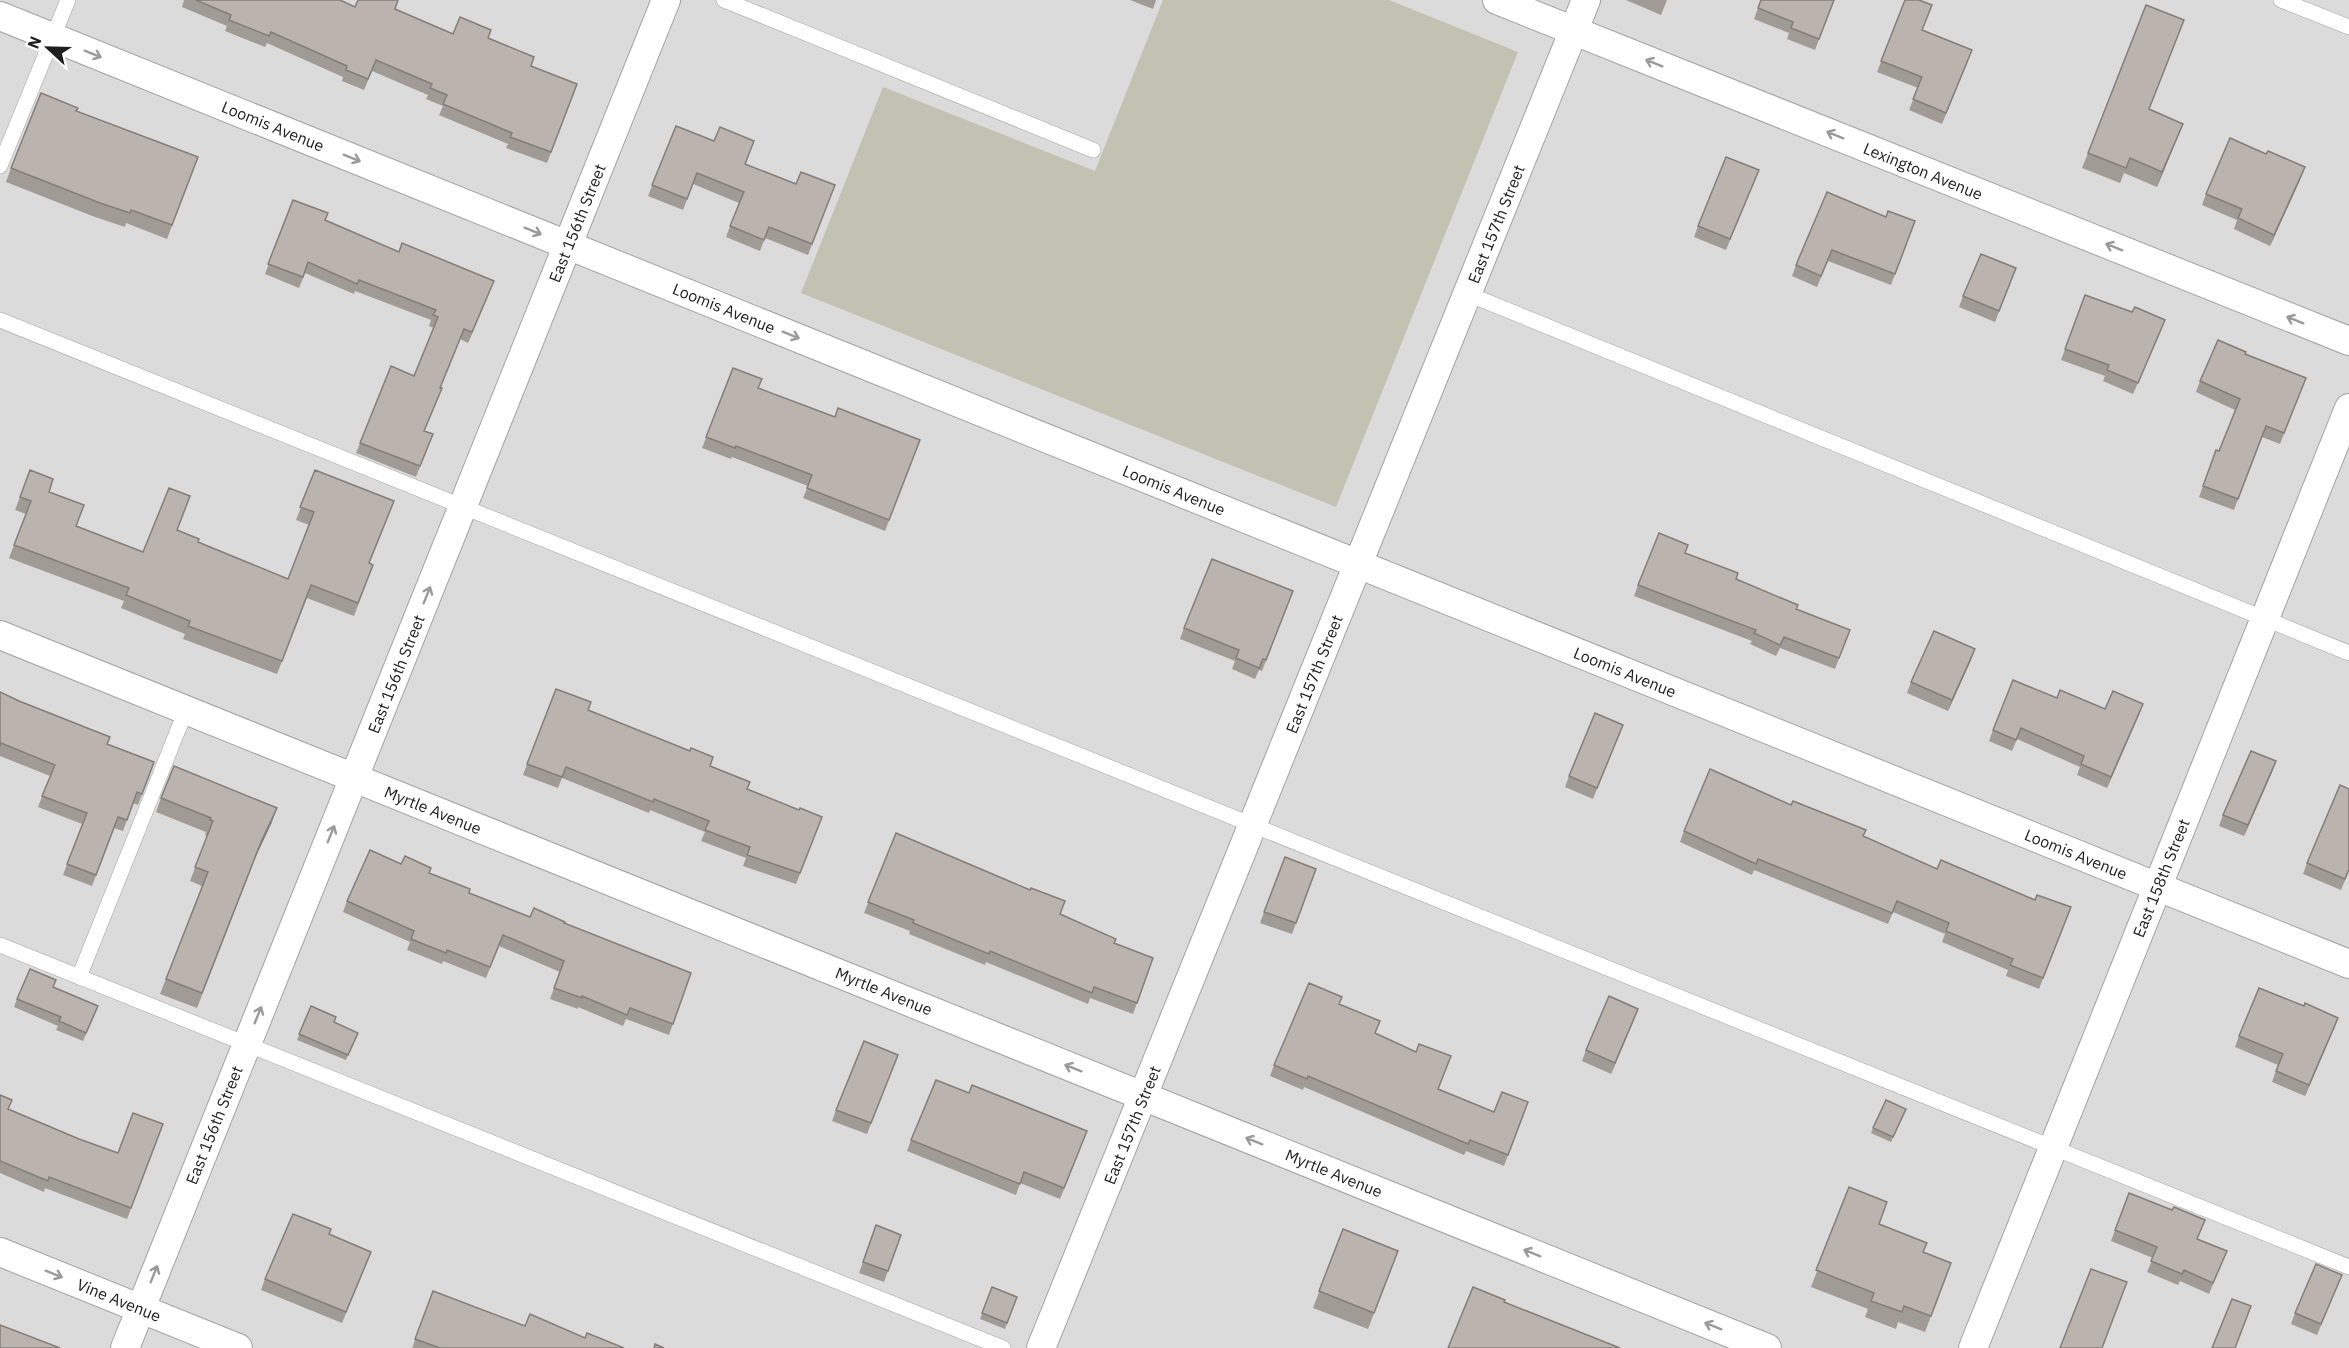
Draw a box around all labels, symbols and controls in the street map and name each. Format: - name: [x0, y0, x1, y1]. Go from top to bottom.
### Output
- north arrow: [18, 18, 78, 78]
- text: N: [23, 33, 46, 52]
- one-way arrow: [83, 49, 102, 60]
- one-way arrow: [1645, 57, 1664, 68]
- street label: Loomis Avenue: [219, 96, 327, 156]
- one-way arrow: [1826, 129, 1845, 140]
- street label: Lexington Avenue: [1860, 138, 1986, 204]
- one-way arrow: [342, 153, 361, 164]
- street label: East 156th Street: [544, 161, 610, 285]
- street label: East 157th Street: [1463, 162, 1529, 286]
- one-way arrow: [523, 226, 542, 237]
- one-way arrow: [2105, 241, 2123, 252]
- street label: Loomis Avenue: [670, 278, 778, 338]
- one-way arrow: [2286, 313, 2304, 324]
- one-way arrow: [782, 331, 800, 342]
- street label: Loomis Avenue: [1120, 460, 1228, 520]
- one-way arrow: [422, 586, 433, 605]
- street label: East 156th Street: [363, 612, 429, 736]
- street label: East 157th Street: [1281, 612, 1347, 736]
- street label: Loomis Avenue: [1571, 642, 1679, 702]
- street label: Myrtle Avenue: [382, 781, 485, 839]
- street label: East 158th Street: [2128, 816, 2194, 940]
- street label: Loomis Avenue: [2022, 824, 2130, 884]
- one-way arrow: [326, 826, 337, 844]
- street label: Myrtle Avenue: [833, 962, 936, 1020]
- one-way arrow: [253, 1007, 264, 1025]
- one-way arrow: [1064, 1062, 1083, 1073]
- street label: East 156th Street: [181, 1063, 247, 1187]
- street label: East 157th Street: [1099, 1063, 1165, 1187]
- one-way arrow: [1245, 1135, 1264, 1146]
- street label: Myrtle Avenue: [1283, 1144, 1386, 1202]
- one-way arrow: [1523, 1247, 1542, 1258]
- one-way arrow: [149, 1265, 160, 1284]
- one-way arrow: [45, 1269, 63, 1280]
- street label: Vine Avenue: [74, 1274, 164, 1326]
- one-way arrow: [1704, 1320, 1723, 1331]

